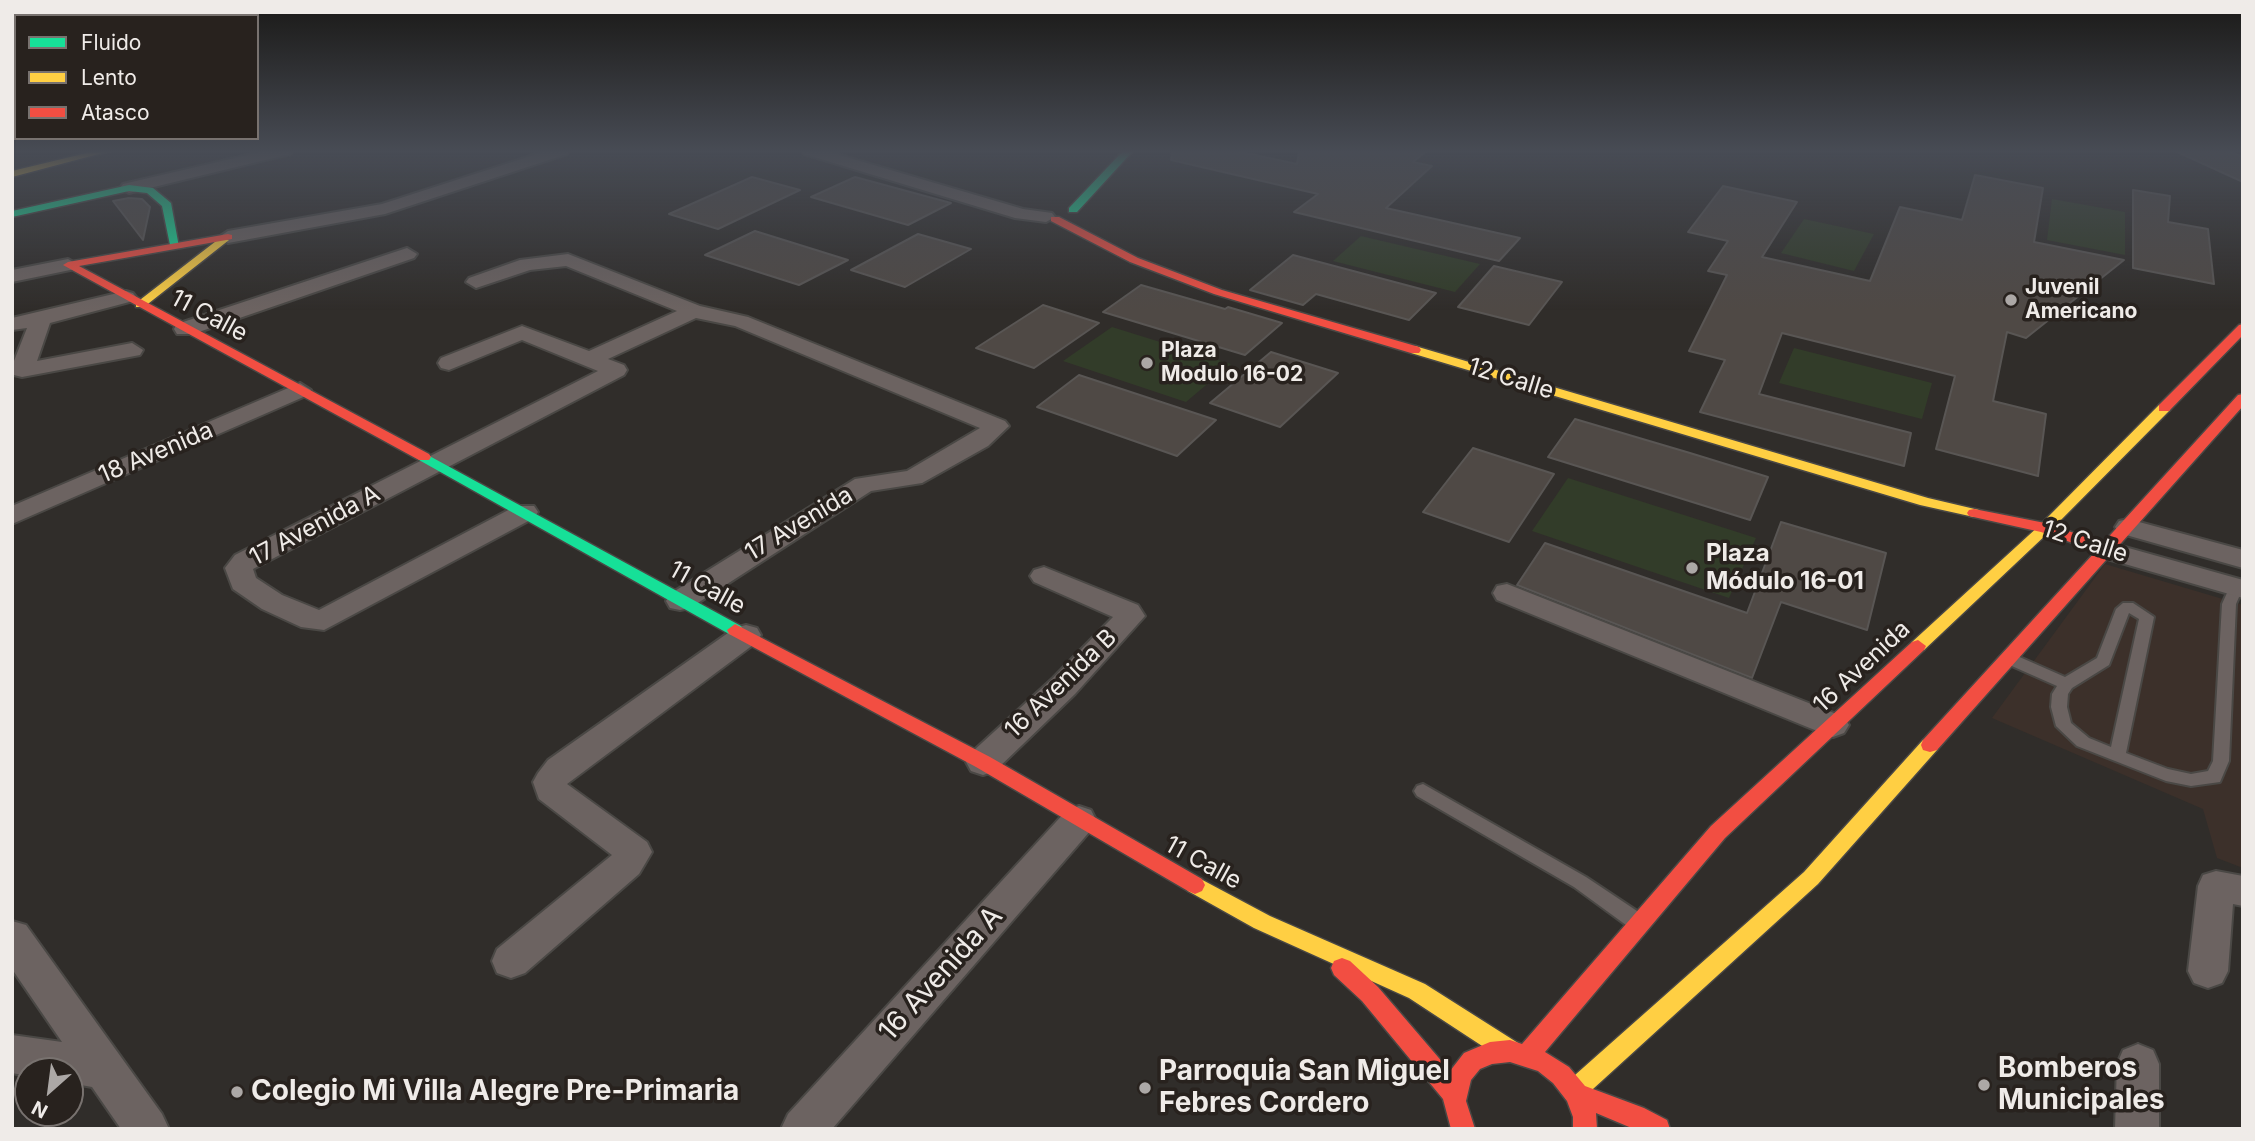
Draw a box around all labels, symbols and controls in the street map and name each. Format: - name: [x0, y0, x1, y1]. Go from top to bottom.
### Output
- legend: [14, 14, 259, 140]
- text: Fluido: [81, 30, 141, 55]
- text: Lento: [81, 65, 137, 90]
- text: Atasco: [81, 100, 150, 125]
- place label: Juvenil Americano: [2025, 275, 2137, 325]
- street label: 11 Calle: [166, 284, 252, 348]
- marker: Juvenil Americano: [2003, 292, 2019, 308]
- place label: Plaza Modulo 16-02: [1161, 338, 1303, 388]
- street label: 12 Calle: [1465, 352, 1557, 406]
- marker: Plaza Modulo 16-02: [1139, 355, 1155, 371]
- street label: 18 Avenida: [94, 416, 218, 490]
- street label: 17 Avenida A: [245, 480, 385, 572]
- street label: 17 Avenida: [740, 481, 858, 567]
- street label: 12 Calle: [2039, 515, 2131, 569]
- place label: Plaza Módulo 16-01: [1706, 540, 1864, 596]
- street label: 11 Calle: [664, 555, 750, 621]
- marker: Plaza Módulo 16-01: [1684, 560, 1700, 576]
- street label: 16 Avenida: [1808, 615, 1916, 719]
- street label: 16 Avenida B: [999, 624, 1123, 744]
- street label: 11 Calle: [1160, 830, 1246, 896]
- street label: 16 Avenida A: [872, 900, 1010, 1048]
- place label: Bomberos Municipales: [1998, 1052, 2165, 1118]
- place label: Parroquia San Miguel Febres Cordero: [1159, 1055, 1450, 1121]
- north arrow: [14, 1057, 84, 1127]
- place label: Colegio Mi Villa Alegre Pre-Primaria: [251, 1075, 739, 1109]
- marker: Bomberos Municipales: [1976, 1077, 1992, 1093]
- marker: Parroquia San Miguel Febres Cordero: [1137, 1080, 1153, 1096]
- marker: Colegio Mi Villa Alegre Pre-Primaria: [229, 1084, 245, 1100]
- text: N: [28, 1096, 52, 1123]

